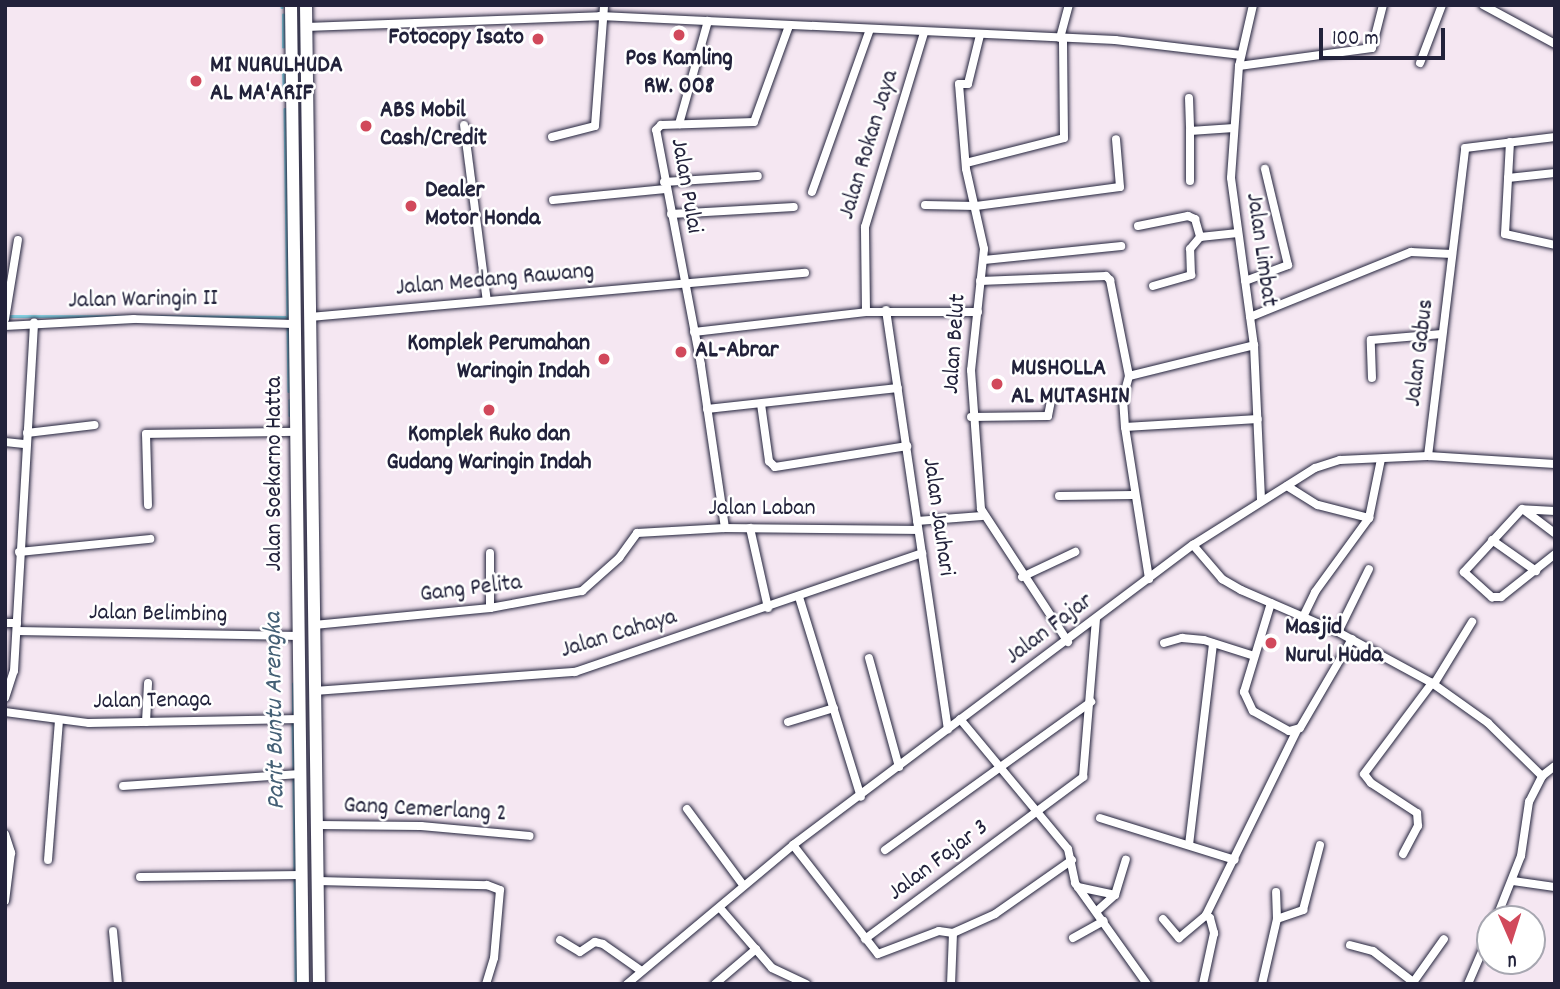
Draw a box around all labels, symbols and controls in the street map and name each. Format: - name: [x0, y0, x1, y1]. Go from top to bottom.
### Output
- scale bar: [1322, 14, 1448, 58]
- place label: Fotocopy Isato: [388, 25, 524, 53]
- text: 100 m: [1332, 25, 1379, 55]
- marker: Pos Kamling RW. 008: [671, 27, 687, 43]
- marker: Fotocopy Isato: [530, 31, 546, 47]
- place label: Pos Kamling RW. 008: [625, 46, 733, 102]
- place label: MI NURULHUDA AL MA'ARIF: [210, 53, 343, 109]
- street label: Jalan Rokan Jaya: [834, 67, 906, 223]
- marker: MI NURULHUDA AL MA'ARIF: [188, 73, 204, 89]
- place label: ABS Mobil Cash/Credit: [380, 98, 487, 154]
- marker: ABS Mobil Cash/Credit: [358, 118, 374, 134]
- street label: Jalan Pulai: [662, 136, 708, 236]
- place label: Dealer Motor Honda: [425, 178, 540, 234]
- street label: Jalan Limbat: [1238, 191, 1282, 309]
- marker: Dealer Motor Honda: [403, 198, 419, 214]
- street label: Jalan Medang Rawang: [395, 258, 595, 304]
- street label: Jalan Waringin II: [68, 285, 218, 317]
- street label: Jalan Belut: [938, 293, 974, 395]
- street label: Jalan Gabus: [1400, 298, 1442, 408]
- place label: Komplek Perumahan Waringin Indah: [407, 331, 590, 387]
- place label: AL-Abrar: [695, 338, 779, 366]
- marker: AL-Abrar: [673, 344, 689, 360]
- marker: Komplek Perumahan Waringin Indah: [596, 351, 612, 367]
- place label: MUSHOLLA AL MUTASHIN: [1011, 356, 1130, 412]
- street label: Jalan Soekarno Hatta: [262, 376, 290, 572]
- marker: MUSHOLLA AL MUTASHIN: [989, 376, 1005, 392]
- marker: Komplek Ruko dan Gudang Waringin Indah: [481, 402, 497, 418]
- place label: Komplek Ruko dan Gudang Waringin Indah: [386, 422, 592, 478]
- street label: Jalan Jauhari: [914, 456, 960, 578]
- street label: Jalan Laban: [708, 496, 816, 524]
- street label: Gang Pelita: [419, 569, 523, 611]
- street label: Jalan Fajar: [1001, 588, 1099, 672]
- street label: Jalan Belimbing: [89, 599, 227, 631]
- street label: Jalan Cahaya: [557, 604, 681, 666]
- water label: Parit Buntu Arengka: [259, 612, 293, 810]
- place label: Masjid Nurul Huda: [1285, 615, 1383, 671]
- marker: Masjid Nurul Huda: [1263, 635, 1279, 651]
- street label: Jalan Tenaga: [93, 687, 211, 717]
- street label: Gang Cemerlang 2: [343, 792, 507, 830]
- street label: Jalan Fajar 3: [883, 814, 995, 908]
- north arrow: [1476, 905, 1546, 975]
- text: U: [1507, 946, 1517, 973]

